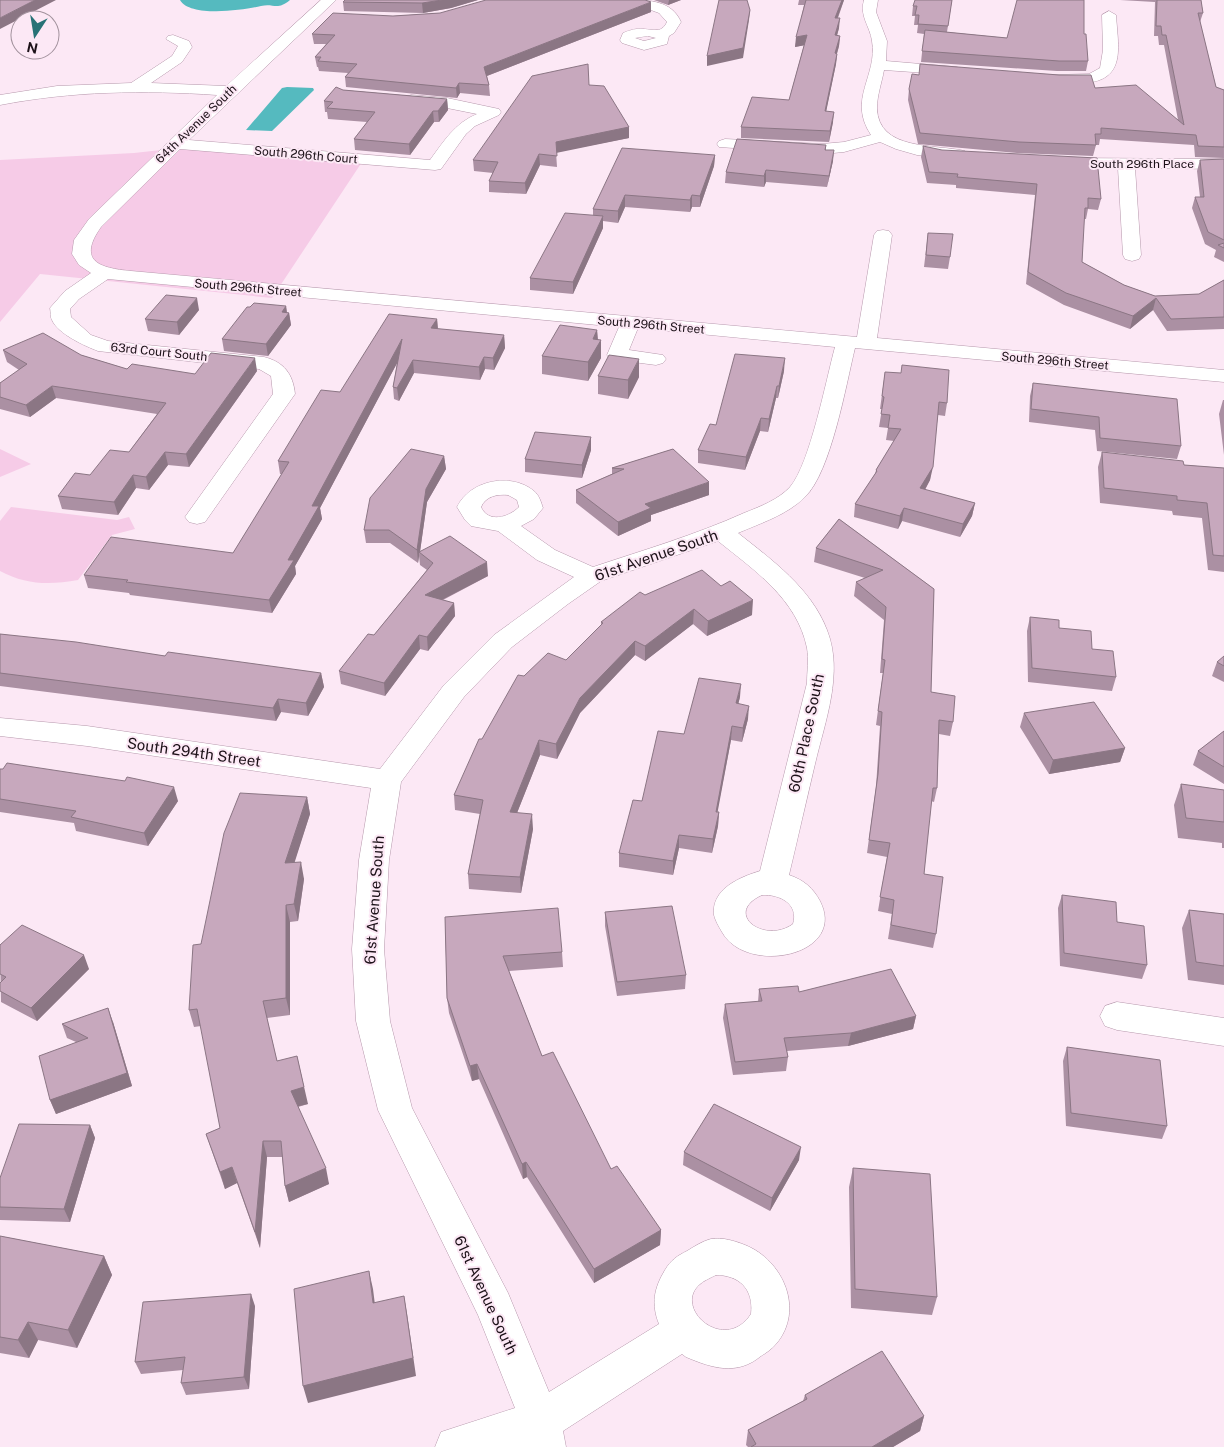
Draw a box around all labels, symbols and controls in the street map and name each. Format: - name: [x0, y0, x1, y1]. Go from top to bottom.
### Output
- north arrow: [10, 10, 60, 60]
- text: N: [25, 39, 39, 57]
- street label: 64th Avenue South: [153, 82, 239, 166]
- street label: South 296th Court: [254, 143, 359, 167]
- street label: South 296th Place: [1090, 157, 1194, 171]
- street label: South 296th Street: [194, 276, 303, 300]
- street label: South 296th Street: [597, 313, 706, 337]
- street label: 63rd Court South: [110, 340, 208, 364]
- street label: South 296th Street: [1001, 349, 1110, 373]
- street label: 61st Avenue South: [592, 526, 720, 584]
- street label: 60th Place South: [785, 672, 827, 794]
- street label: South 294th Street: [126, 734, 262, 770]
- street label: 61st Avenue South: [361, 835, 387, 965]
- street label: 61st Avenue South: [451, 1233, 521, 1357]

